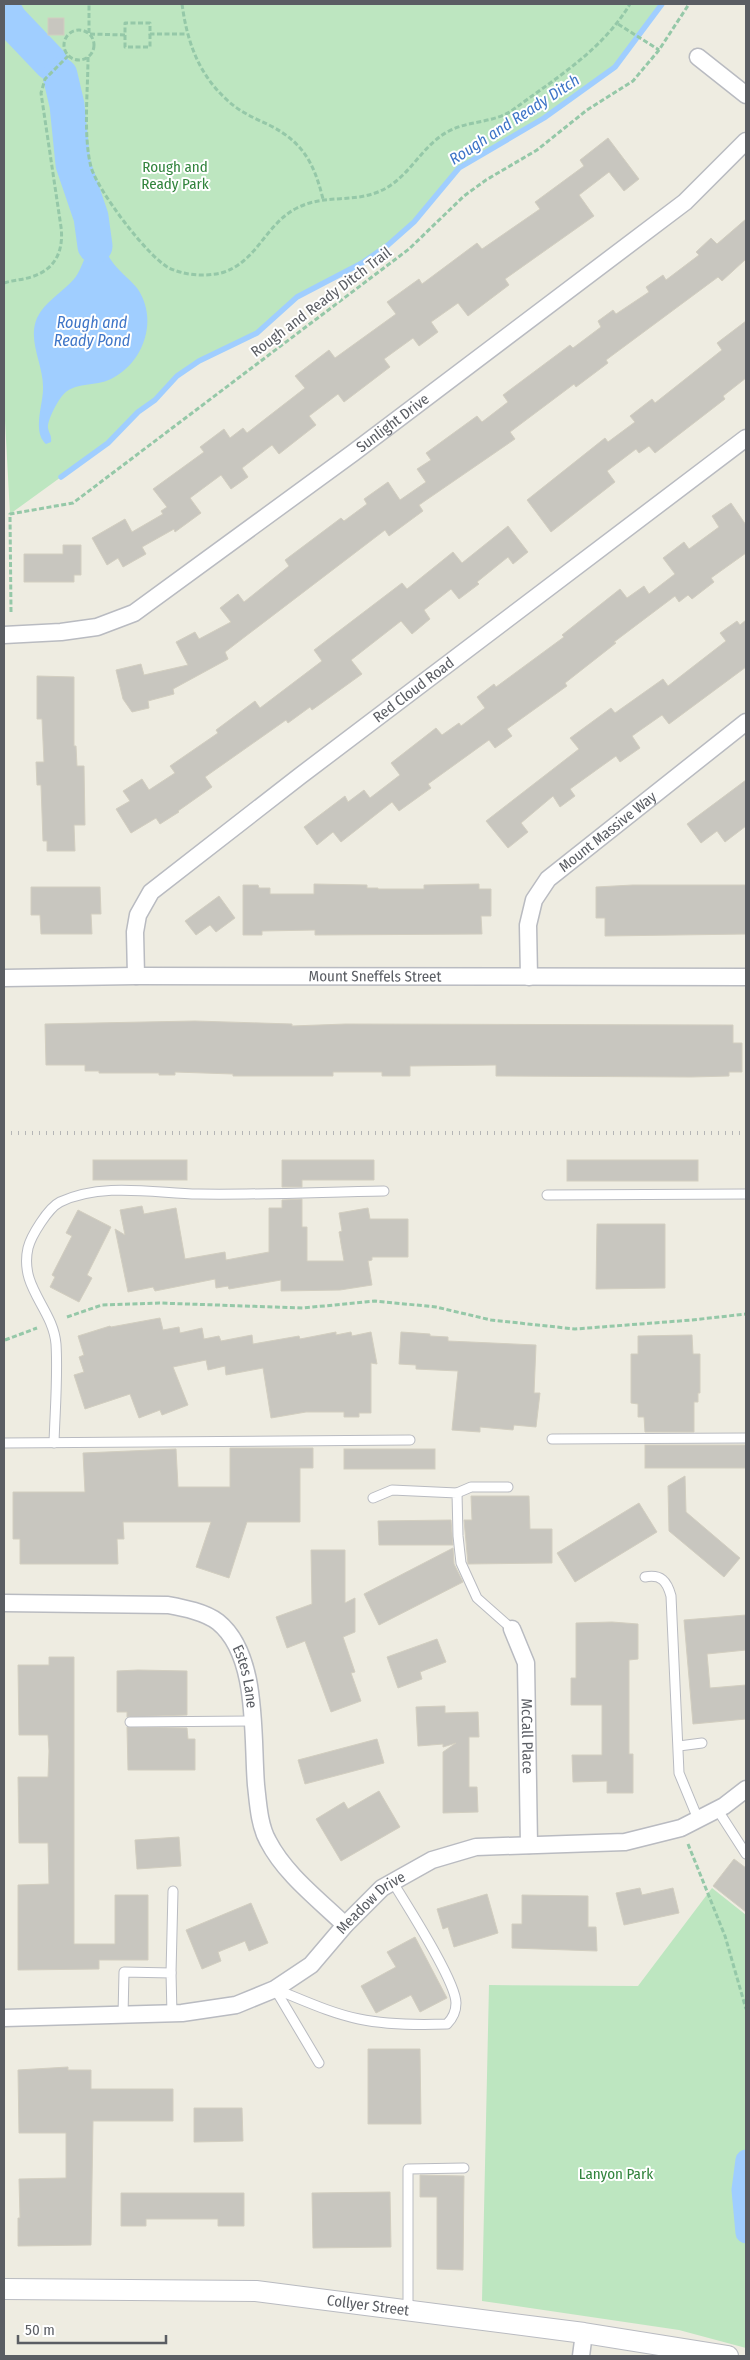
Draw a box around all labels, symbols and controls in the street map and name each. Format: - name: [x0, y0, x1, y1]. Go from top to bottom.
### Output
- water label: Rough and Ready Ditch: [446, 70, 583, 169]
- park label: Rough and Ready Park: [141, 158, 209, 193]
- street label: Rough and Ready Ditch Trail: [247, 243, 395, 361]
- water label: Rough and Ready Pond: [54, 313, 131, 350]
- street label: Sunlight Drive: [353, 390, 433, 456]
- street label: Red Cloud Road: [370, 654, 458, 726]
- street label: Mount Massive Way: [555, 787, 660, 876]
- street label: Mount Sneffels Street: [309, 967, 442, 986]
- street label: Estes Lane: [229, 1642, 261, 1709]
- street label: McCall Place: [518, 1698, 537, 1774]
- street label: Meadow Drive: [332, 1868, 408, 1938]
- park label: Lanyon Park: [579, 2165, 653, 2183]
- street label: Collyer Street: [326, 2291, 410, 2320]
- scale bar: [18, 2312, 165, 2344]
- text: 50 m: [25, 2321, 55, 2339]

